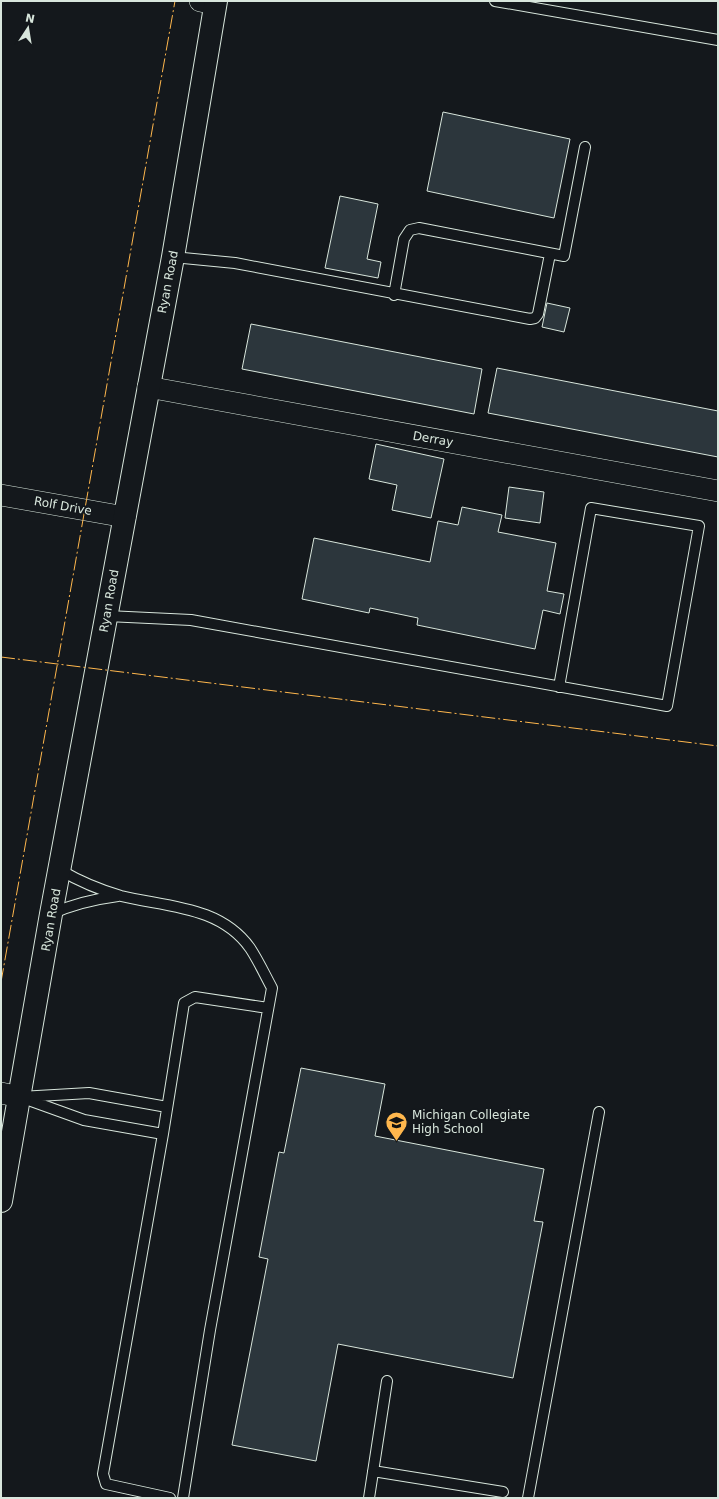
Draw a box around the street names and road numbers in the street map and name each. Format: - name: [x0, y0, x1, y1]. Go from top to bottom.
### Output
- street label: Ryan Road: [155, 249, 181, 315]
- street label: Derray: [412, 429, 454, 449]
- street label: Rolf Drive: [33, 494, 93, 518]
- street label: Ryan Road: [97, 568, 121, 634]
- street label: Ryan Road: [39, 887, 63, 953]

